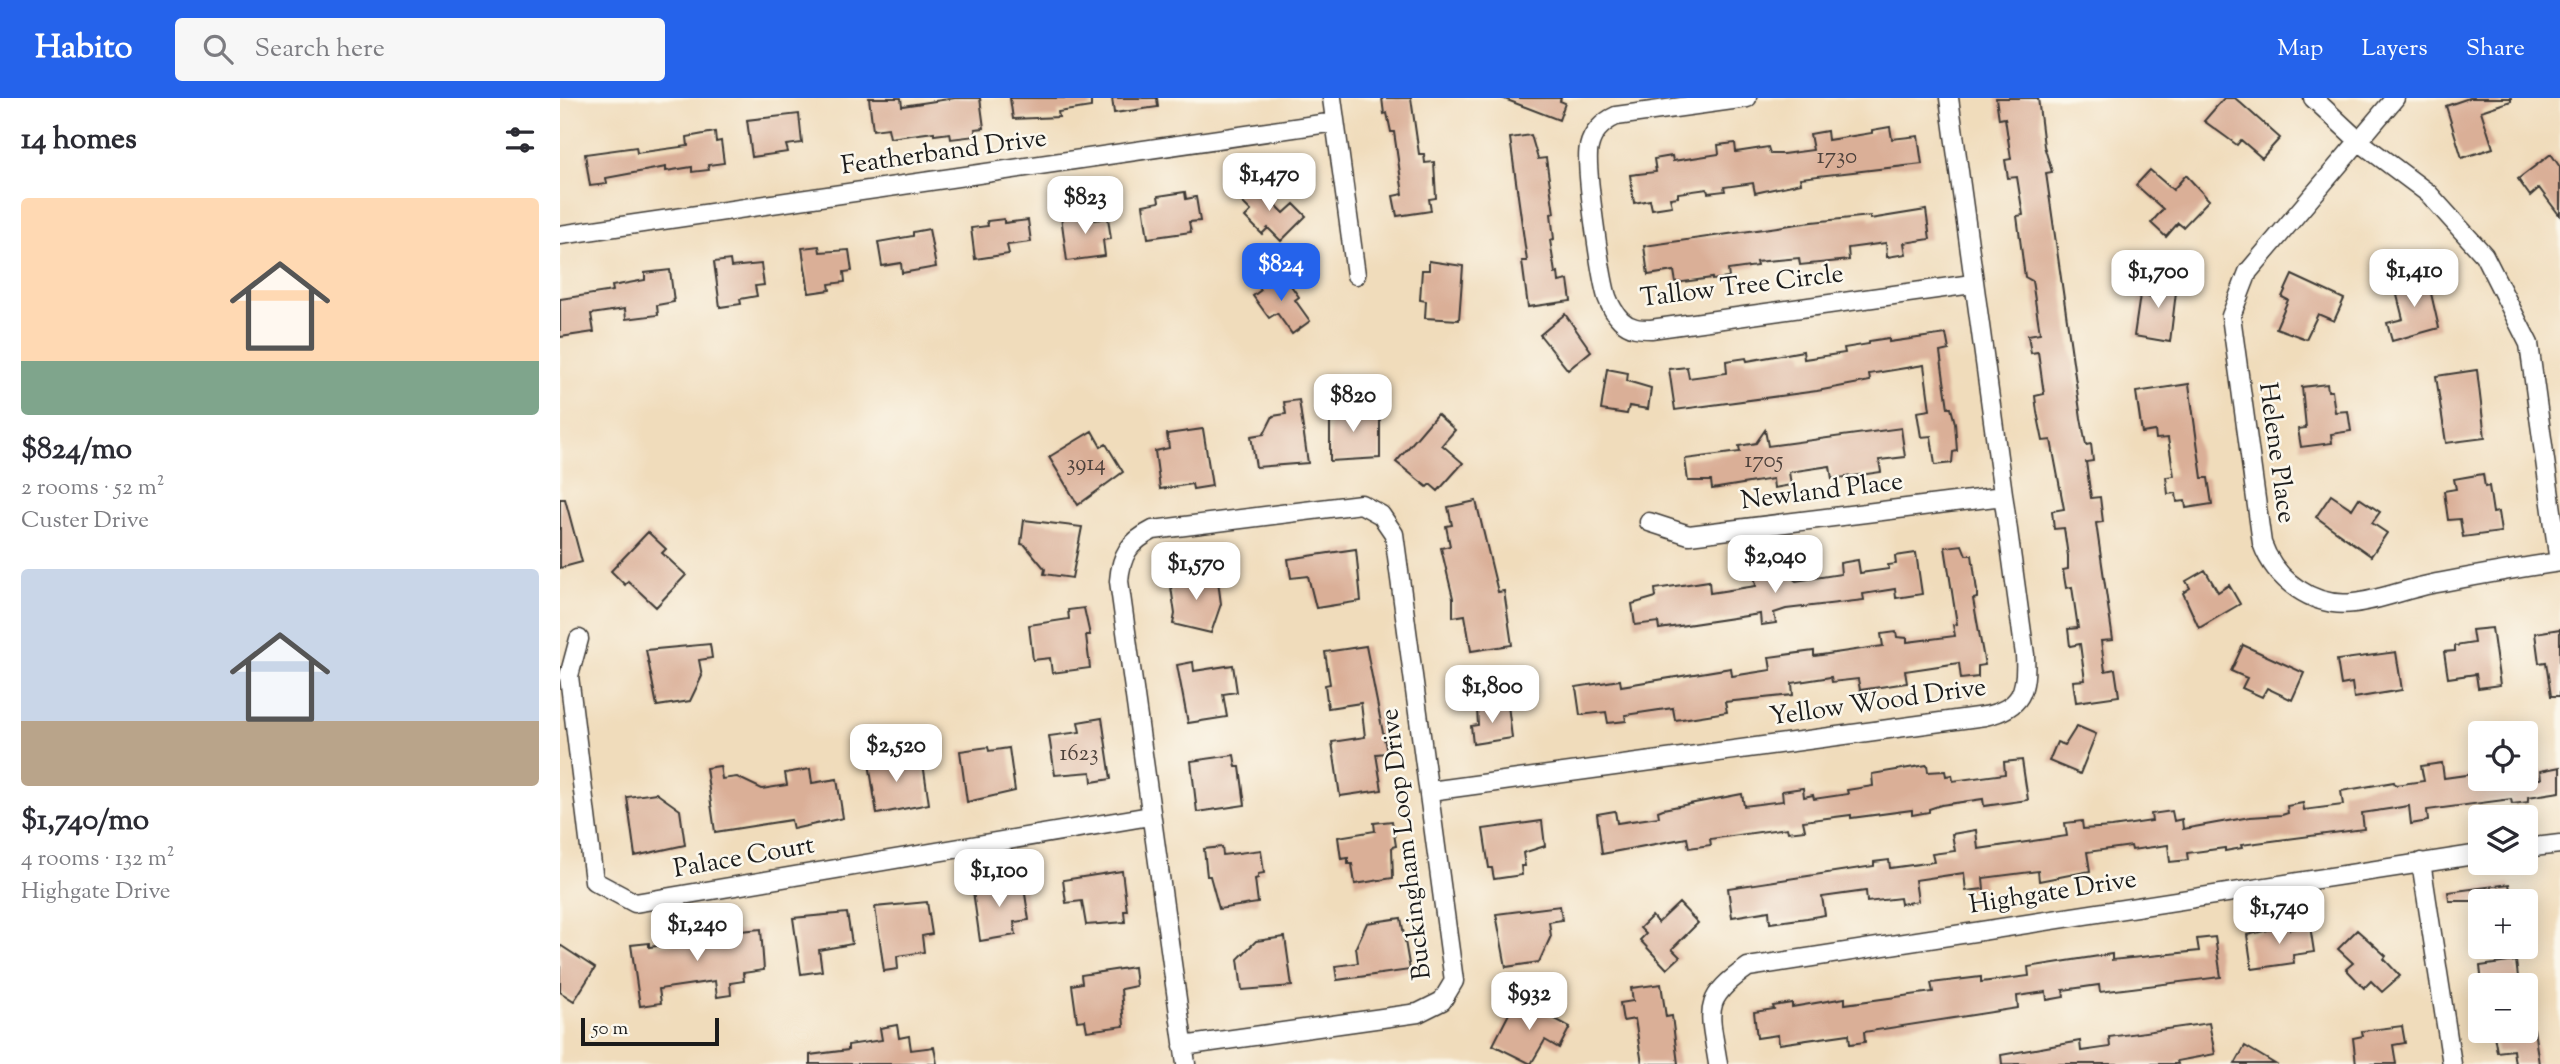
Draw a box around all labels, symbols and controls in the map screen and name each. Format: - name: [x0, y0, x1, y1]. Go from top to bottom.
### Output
- search box: [175, 18, 665, 81]
- text: Habito: [35, 25, 133, 73]
- icon: search: [199, 30, 237, 68]
- text: Search here: [255, 31, 385, 68]
- text: Map: [2277, 32, 2323, 66]
- text: Layers: [2361, 32, 2428, 66]
- text: Share: [2466, 32, 2525, 66]
- text: 14 homes: [21, 119, 137, 162]
- street label: Featherband Drive: [839, 120, 1049, 186]
- icon: filters: [501, 121, 539, 159]
- house number: 1730: [1817, 141, 1857, 174]
- pin: $1,470: [1212, 153, 1326, 213]
- text: $1,470: [1239, 159, 1299, 192]
- pin: $823: [1044, 176, 1126, 236]
- text: $823: [1063, 182, 1107, 215]
- icon: home: [217, 243, 343, 369]
- pin: $824: [1240, 244, 1322, 303]
- text: $824: [1258, 249, 1304, 282]
- pin: $1,700: [2101, 250, 2215, 310]
- pin: $1,410: [2357, 250, 2471, 309]
- text: $1,410: [2385, 255, 2443, 288]
- street label: Tallow Tree Circle: [1638, 256, 1846, 318]
- text: $1,700: [2127, 256, 2189, 289]
- pin: $820: [1312, 374, 1394, 434]
- text: $820: [1330, 380, 1376, 413]
- street label: Helene Place: [2248, 380, 2304, 526]
- text: $824/mo: [21, 429, 132, 472]
- house number: 1705: [1745, 445, 1784, 478]
- house number: 3914: [1066, 448, 1106, 481]
- street label: Newland Place: [1739, 464, 1905, 520]
- text: 2 rooms · 52 m²: [21, 472, 164, 505]
- text: Custer Drive: [21, 505, 149, 538]
- pin: $2,040: [1718, 536, 1832, 595]
- text: $2,040: [1744, 541, 1806, 574]
- pin: $1,570: [1139, 542, 1253, 602]
- text: $1,570: [1167, 548, 1225, 581]
- icon: home: [217, 614, 343, 740]
- pin: $1,800: [1435, 666, 1549, 725]
- street label: Yellow Wood Drive: [1767, 669, 1989, 737]
- text: $1,800: [1461, 671, 1523, 704]
- street label: Buckingham Loop Drive: [1372, 706, 1442, 982]
- map controls: [2468, 721, 2538, 1043]
- button: locate: [2468, 721, 2538, 791]
- pin: $2,520: [839, 724, 953, 784]
- text: $2,520: [866, 730, 926, 763]
- house number: 1623: [1059, 738, 1099, 771]
- text: $1,740/mo: [21, 800, 149, 843]
- button: layers: [2468, 805, 2538, 875]
- street label: Palace Court: [671, 827, 818, 889]
- text: 4 rooms · 132 m²: [21, 843, 174, 876]
- pin: $1,100: [942, 850, 1056, 909]
- text: $1,100: [970, 855, 1028, 888]
- street label: Highgate Drive: [1967, 862, 2139, 924]
- text: Highgate Drive: [21, 876, 171, 909]
- pin: $1,740: [2222, 886, 2336, 946]
- button: +: [2468, 889, 2538, 959]
- text: $1,740: [2249, 892, 2309, 925]
- pin: $1,240: [640, 904, 754, 963]
- text: $1,240: [667, 909, 727, 942]
- pin: $932: [1488, 972, 1570, 1032]
- button: −: [2468, 973, 2538, 1043]
- text: $932: [1507, 978, 1551, 1011]
- scale bar: [581, 1015, 719, 1047]
- text: 50 m: [592, 1016, 628, 1043]

